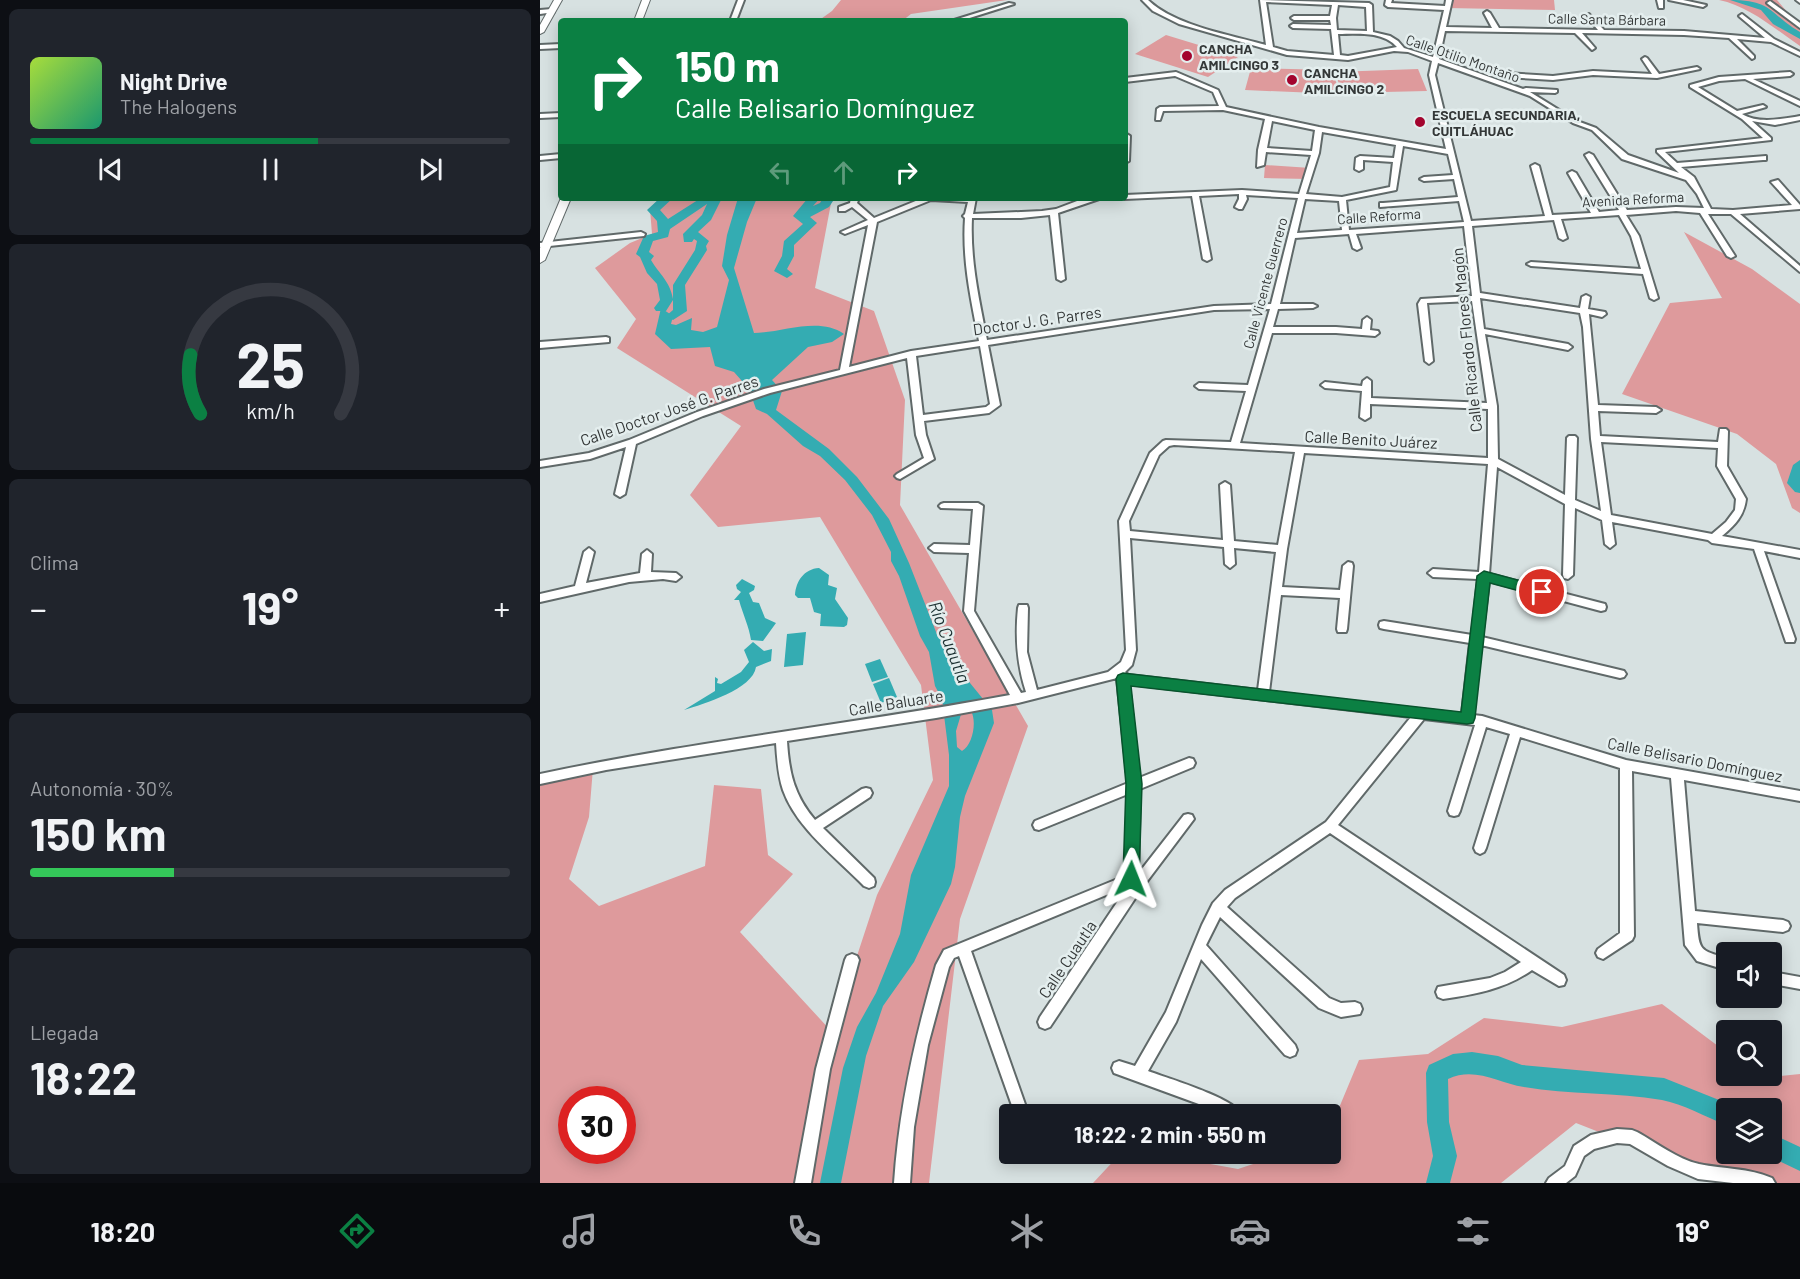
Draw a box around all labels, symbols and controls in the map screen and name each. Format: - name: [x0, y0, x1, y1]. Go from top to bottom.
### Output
- street label: Calle Santa Bárbara: [1548, 9, 1666, 29]
- street label: Calle Otilio Montaño: [1404, 31, 1522, 85]
- text: 150 m: [675, 40, 780, 90]
- place label: CANCHA AMILCINGO 3: [1199, 40, 1279, 73]
- icon: right: [576, 42, 654, 120]
- marker: CANCHA AMILCINGO 3: [1180, 49, 1194, 63]
- place label: CANCHA AMILCINGO 2: [1304, 64, 1385, 97]
- text: Night Drive: [120, 68, 228, 94]
- marker: CANCHA AMILCINGO 2: [1285, 73, 1299, 87]
- text: Calle Belisario Domínguez: [675, 91, 975, 123]
- text: The Halogens: [120, 94, 237, 118]
- place label: ESCUELA SECUNDARIA, CUITLÁHUAC: [1432, 106, 1580, 139]
- marker: ESCUELA SECUNDARIA, CUITLÁHUAC: [1413, 115, 1427, 129]
- icon: previous: [94, 153, 127, 186]
- icon: pause: [254, 153, 287, 186]
- icon: next: [414, 153, 447, 186]
- icon: left: [764, 156, 797, 189]
- icon: ahead: [827, 156, 860, 189]
- icon: right: [890, 156, 923, 189]
- street label: Avenida Reforma: [1581, 188, 1685, 210]
- street label: Calle Reforma: [1337, 205, 1421, 227]
- street label: Calle Vicente Guerrero: [1239, 215, 1291, 351]
- street label: Calle Ricardo Flores Magón: [1447, 247, 1485, 433]
- street label: Doctor J. G. Parres: [972, 302, 1102, 338]
- text: 25: [236, 326, 304, 400]
- street label: Calle Doctor José G. Parres: [577, 371, 761, 449]
- text: km/h: [246, 398, 294, 423]
- street label: Calle Benito Juárez: [1304, 426, 1438, 452]
- text: Clima: [30, 550, 79, 574]
- pin: [1516, 566, 1567, 617]
- icon: arrive: [1525, 575, 1558, 608]
- text: 19°: [242, 580, 298, 634]
- text: −: [30, 588, 47, 628]
- text: +: [494, 588, 510, 628]
- water label: Río Cuautla: [924, 598, 976, 686]
- street label: Calle Baluarte: [847, 685, 945, 719]
- street label: Calle Belisario Domínguez: [1606, 733, 1784, 785]
- text: Autonomía · 30%: [30, 776, 174, 800]
- text: 150 km: [30, 806, 166, 860]
- position arrow: [1099, 847, 1163, 911]
- street label: Calle Cuautla: [1034, 917, 1100, 1001]
- map controls: [1716, 942, 1782, 1164]
- button: sound: [1716, 942, 1782, 1008]
- text: Llegada: [30, 1020, 99, 1044]
- button: search: [1716, 1020, 1782, 1086]
- text: 18:22: [30, 1050, 137, 1104]
- speed limit sign: 30: [558, 1086, 636, 1164]
- button: layers: [1716, 1098, 1782, 1164]
- text: 18:22 · 2 min · 550 m: [1074, 1121, 1266, 1147]
- icon: directions: [336, 1210, 378, 1252]
- icon: music: [559, 1210, 601, 1252]
- icon: phone: [783, 1210, 825, 1252]
- icon: climate: [1006, 1210, 1048, 1252]
- icon: car: [1229, 1210, 1271, 1252]
- icon: filters: [1452, 1210, 1494, 1252]
- text: 18:20: [91, 1215, 155, 1247]
- text: 19°: [1675, 1215, 1709, 1247]

